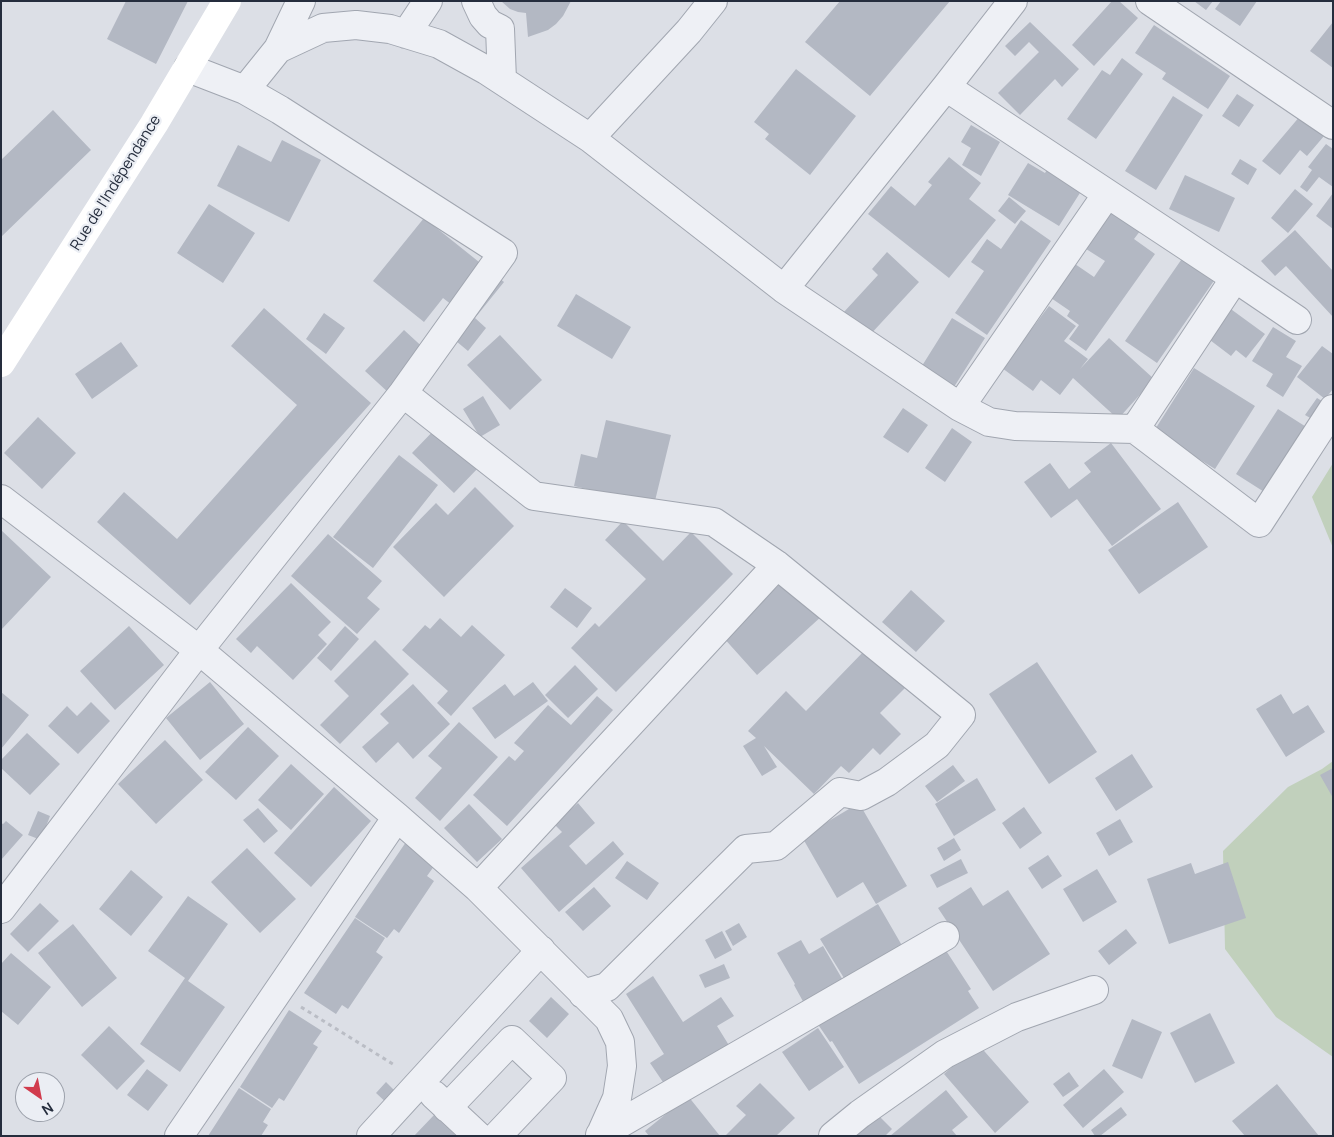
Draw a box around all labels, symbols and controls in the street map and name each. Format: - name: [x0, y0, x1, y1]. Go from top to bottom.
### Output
- street label: Rue de l'Indépendance: [67, 112, 165, 254]
- north arrow: [15, 1072, 65, 1122]
- text: N: [39, 1098, 57, 1120]

